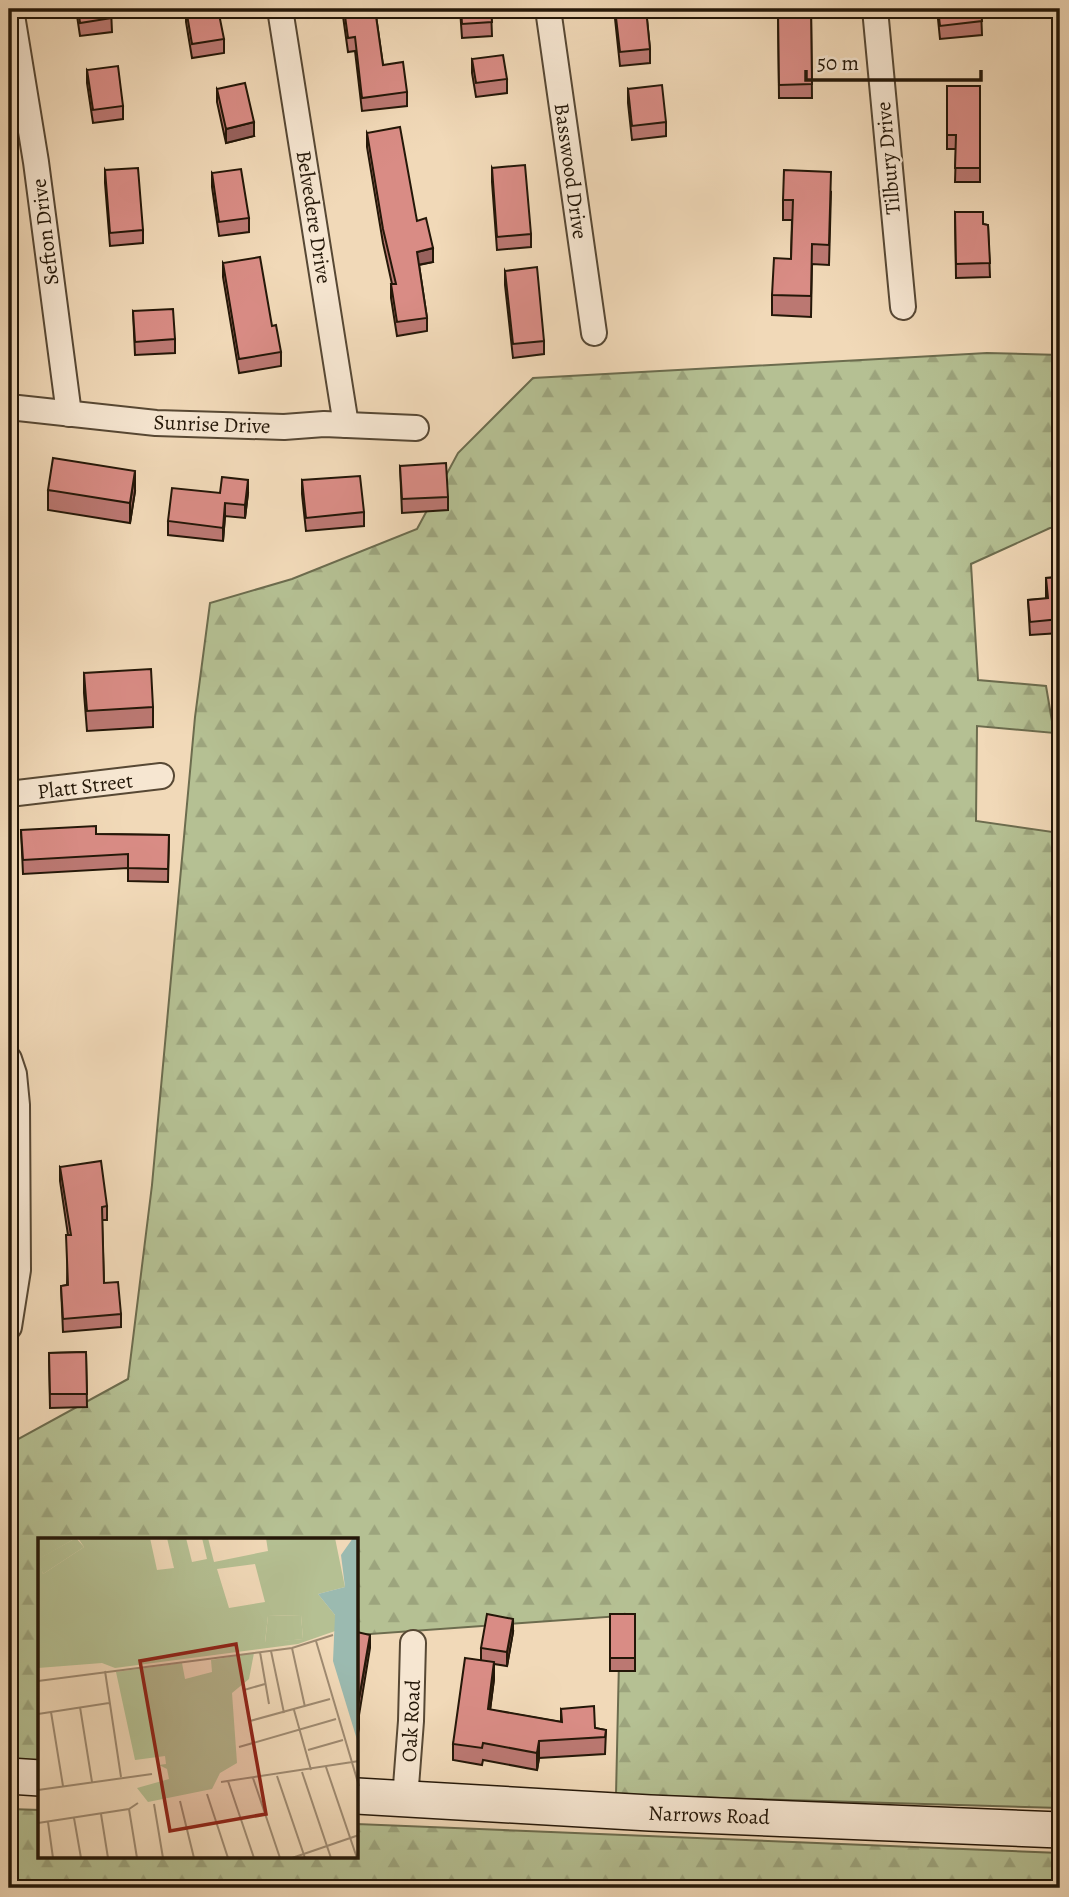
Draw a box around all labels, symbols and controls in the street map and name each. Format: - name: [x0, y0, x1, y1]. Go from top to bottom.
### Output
- scale bar: [806, 38, 982, 82]
- text: 50 m: [817, 49, 859, 77]
- street label: Basswood Drive: [548, 101, 594, 241]
- street label: Tilbury Drive: [869, 101, 907, 215]
- street label: Belvedere Drive: [290, 148, 338, 286]
- street label: Sefton Drive: [25, 177, 65, 287]
- street label: Sunrise Drive: [153, 408, 271, 440]
- street label: Platt Street: [36, 766, 134, 806]
- inset map: [38, 1538, 359, 1858]
- street label: Oak Road: [395, 1678, 427, 1763]
- street label: Narrows Road: [648, 1799, 771, 1831]

